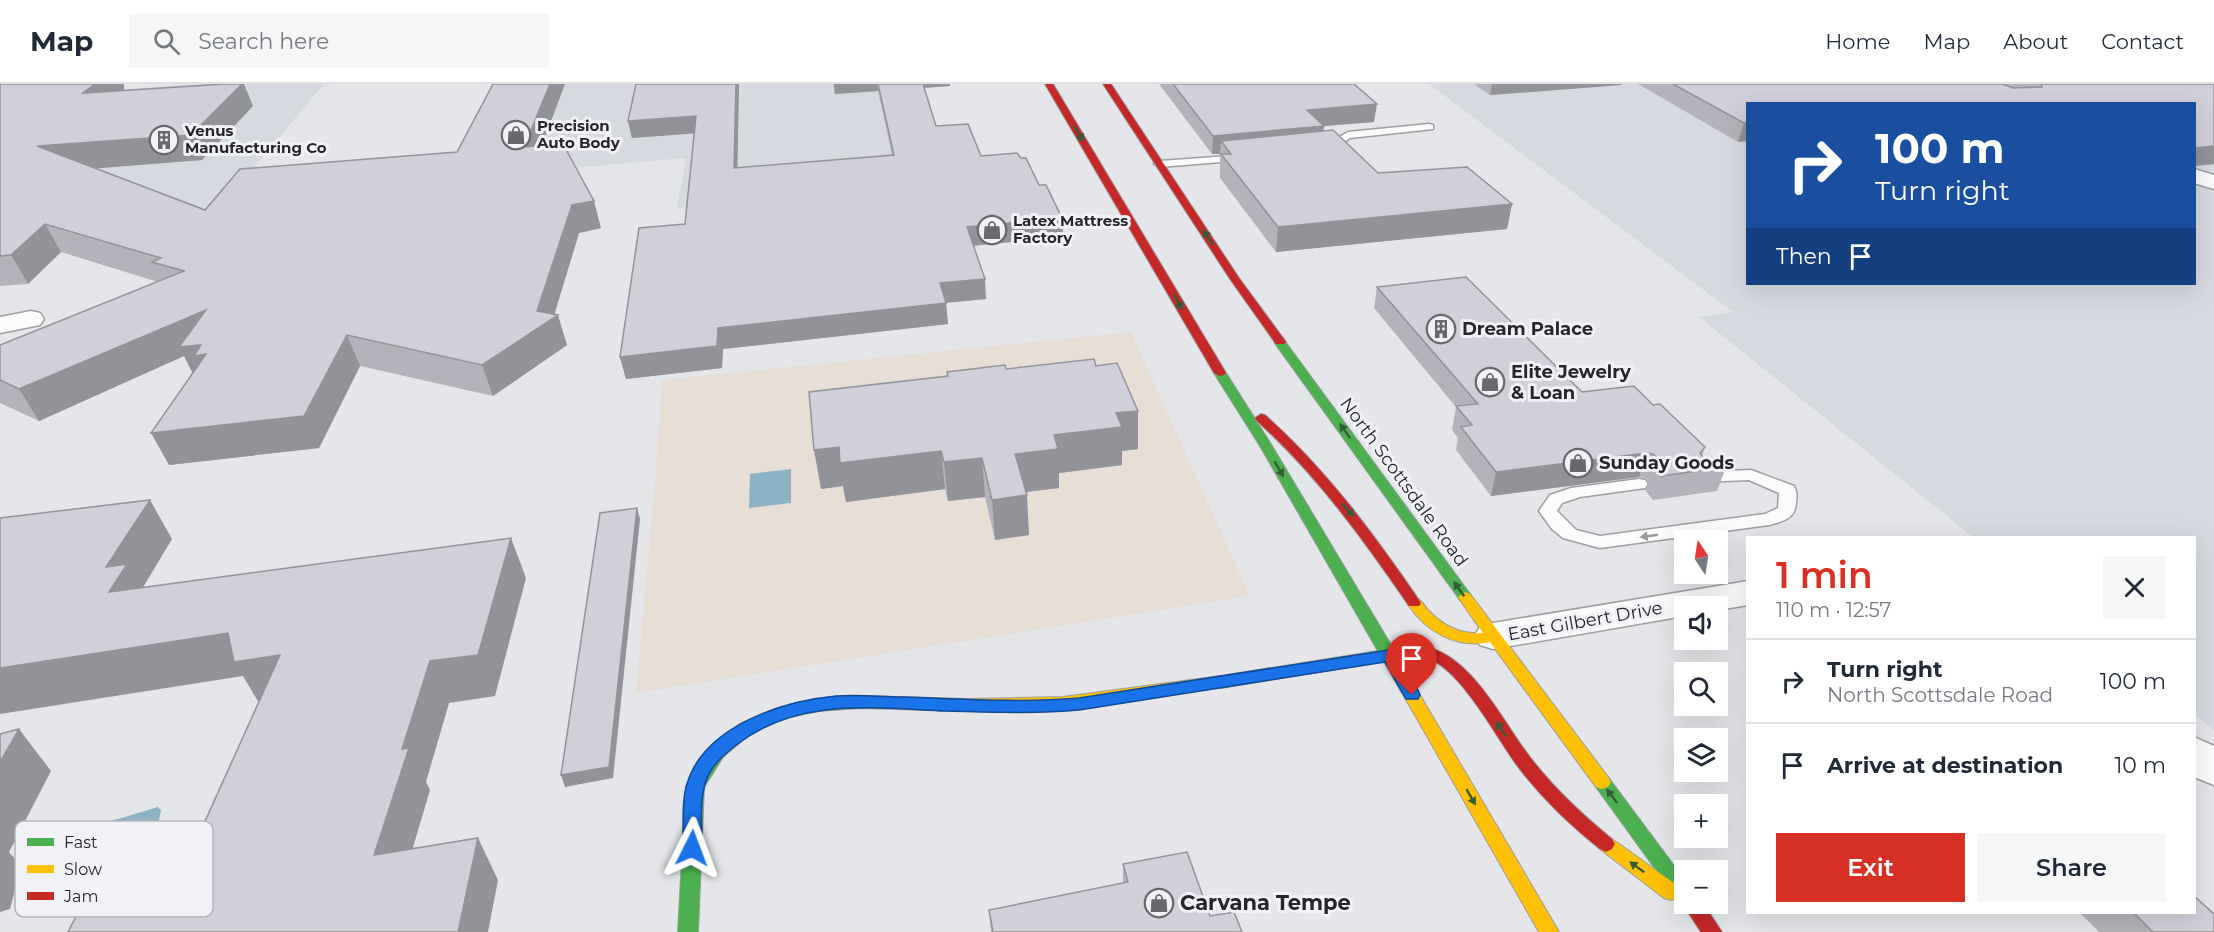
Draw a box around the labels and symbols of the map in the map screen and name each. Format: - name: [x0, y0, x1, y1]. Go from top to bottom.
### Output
- place label: Precision Auto Body: [536, 116, 621, 152]
- shop icon: Precision Auto Body: [500, 119, 532, 151]
- place label: Venus Manufacturing Co: [184, 121, 327, 157]
- building icon: Venus Manufacturing Co: [148, 124, 180, 156]
- one-way arrow: [1074, 126, 1085, 142]
- place label: Latex Mattress Factory: [1013, 211, 1128, 247]
- shop icon: Latex Mattress Factory: [976, 214, 1008, 246]
- one-way arrow: [1202, 230, 1214, 246]
- one-way arrow: [1173, 294, 1183, 311]
- building icon: Dream Palace: [1425, 313, 1457, 345]
- place label: Dream Palace: [1462, 318, 1593, 340]
- place label: Elite Jewelry & Loan: [1511, 361, 1631, 404]
- shop icon: Elite Jewelry & Loan: [1474, 366, 1506, 398]
- street label: North Scottsdale Road: [1335, 393, 1473, 571]
- one-way arrow: [1339, 423, 1351, 439]
- shop icon: Sunday Goods: [1562, 447, 1594, 479]
- place label: Sunday Goods: [1599, 452, 1735, 474]
- one-way arrow: [1274, 461, 1284, 478]
- one-way arrow: [1341, 502, 1354, 517]
- north arrow: [1674, 530, 1728, 584]
- one-way arrow: [1639, 531, 1658, 540]
- one-way arrow: [1453, 581, 1465, 597]
- street label: East Gilbert Drive: [1506, 597, 1664, 645]
- pin: [1386, 633, 1437, 695]
- one-way arrow: [1495, 722, 1507, 738]
- one-way arrow: [1606, 788, 1618, 804]
- one-way arrow: [1466, 789, 1476, 806]
- position arrow: [660, 816, 724, 880]
- legend: [15, 821, 213, 917]
- text: Fast: [64, 833, 98, 852]
- text: Slow: [64, 860, 102, 879]
- one-way arrow: [1630, 861, 1646, 873]
- text: Jam: [63, 887, 98, 906]
- shop icon: Carvana Tempe: [1143, 887, 1175, 919]
- place label: Carvana Tempe: [1180, 890, 1351, 915]

